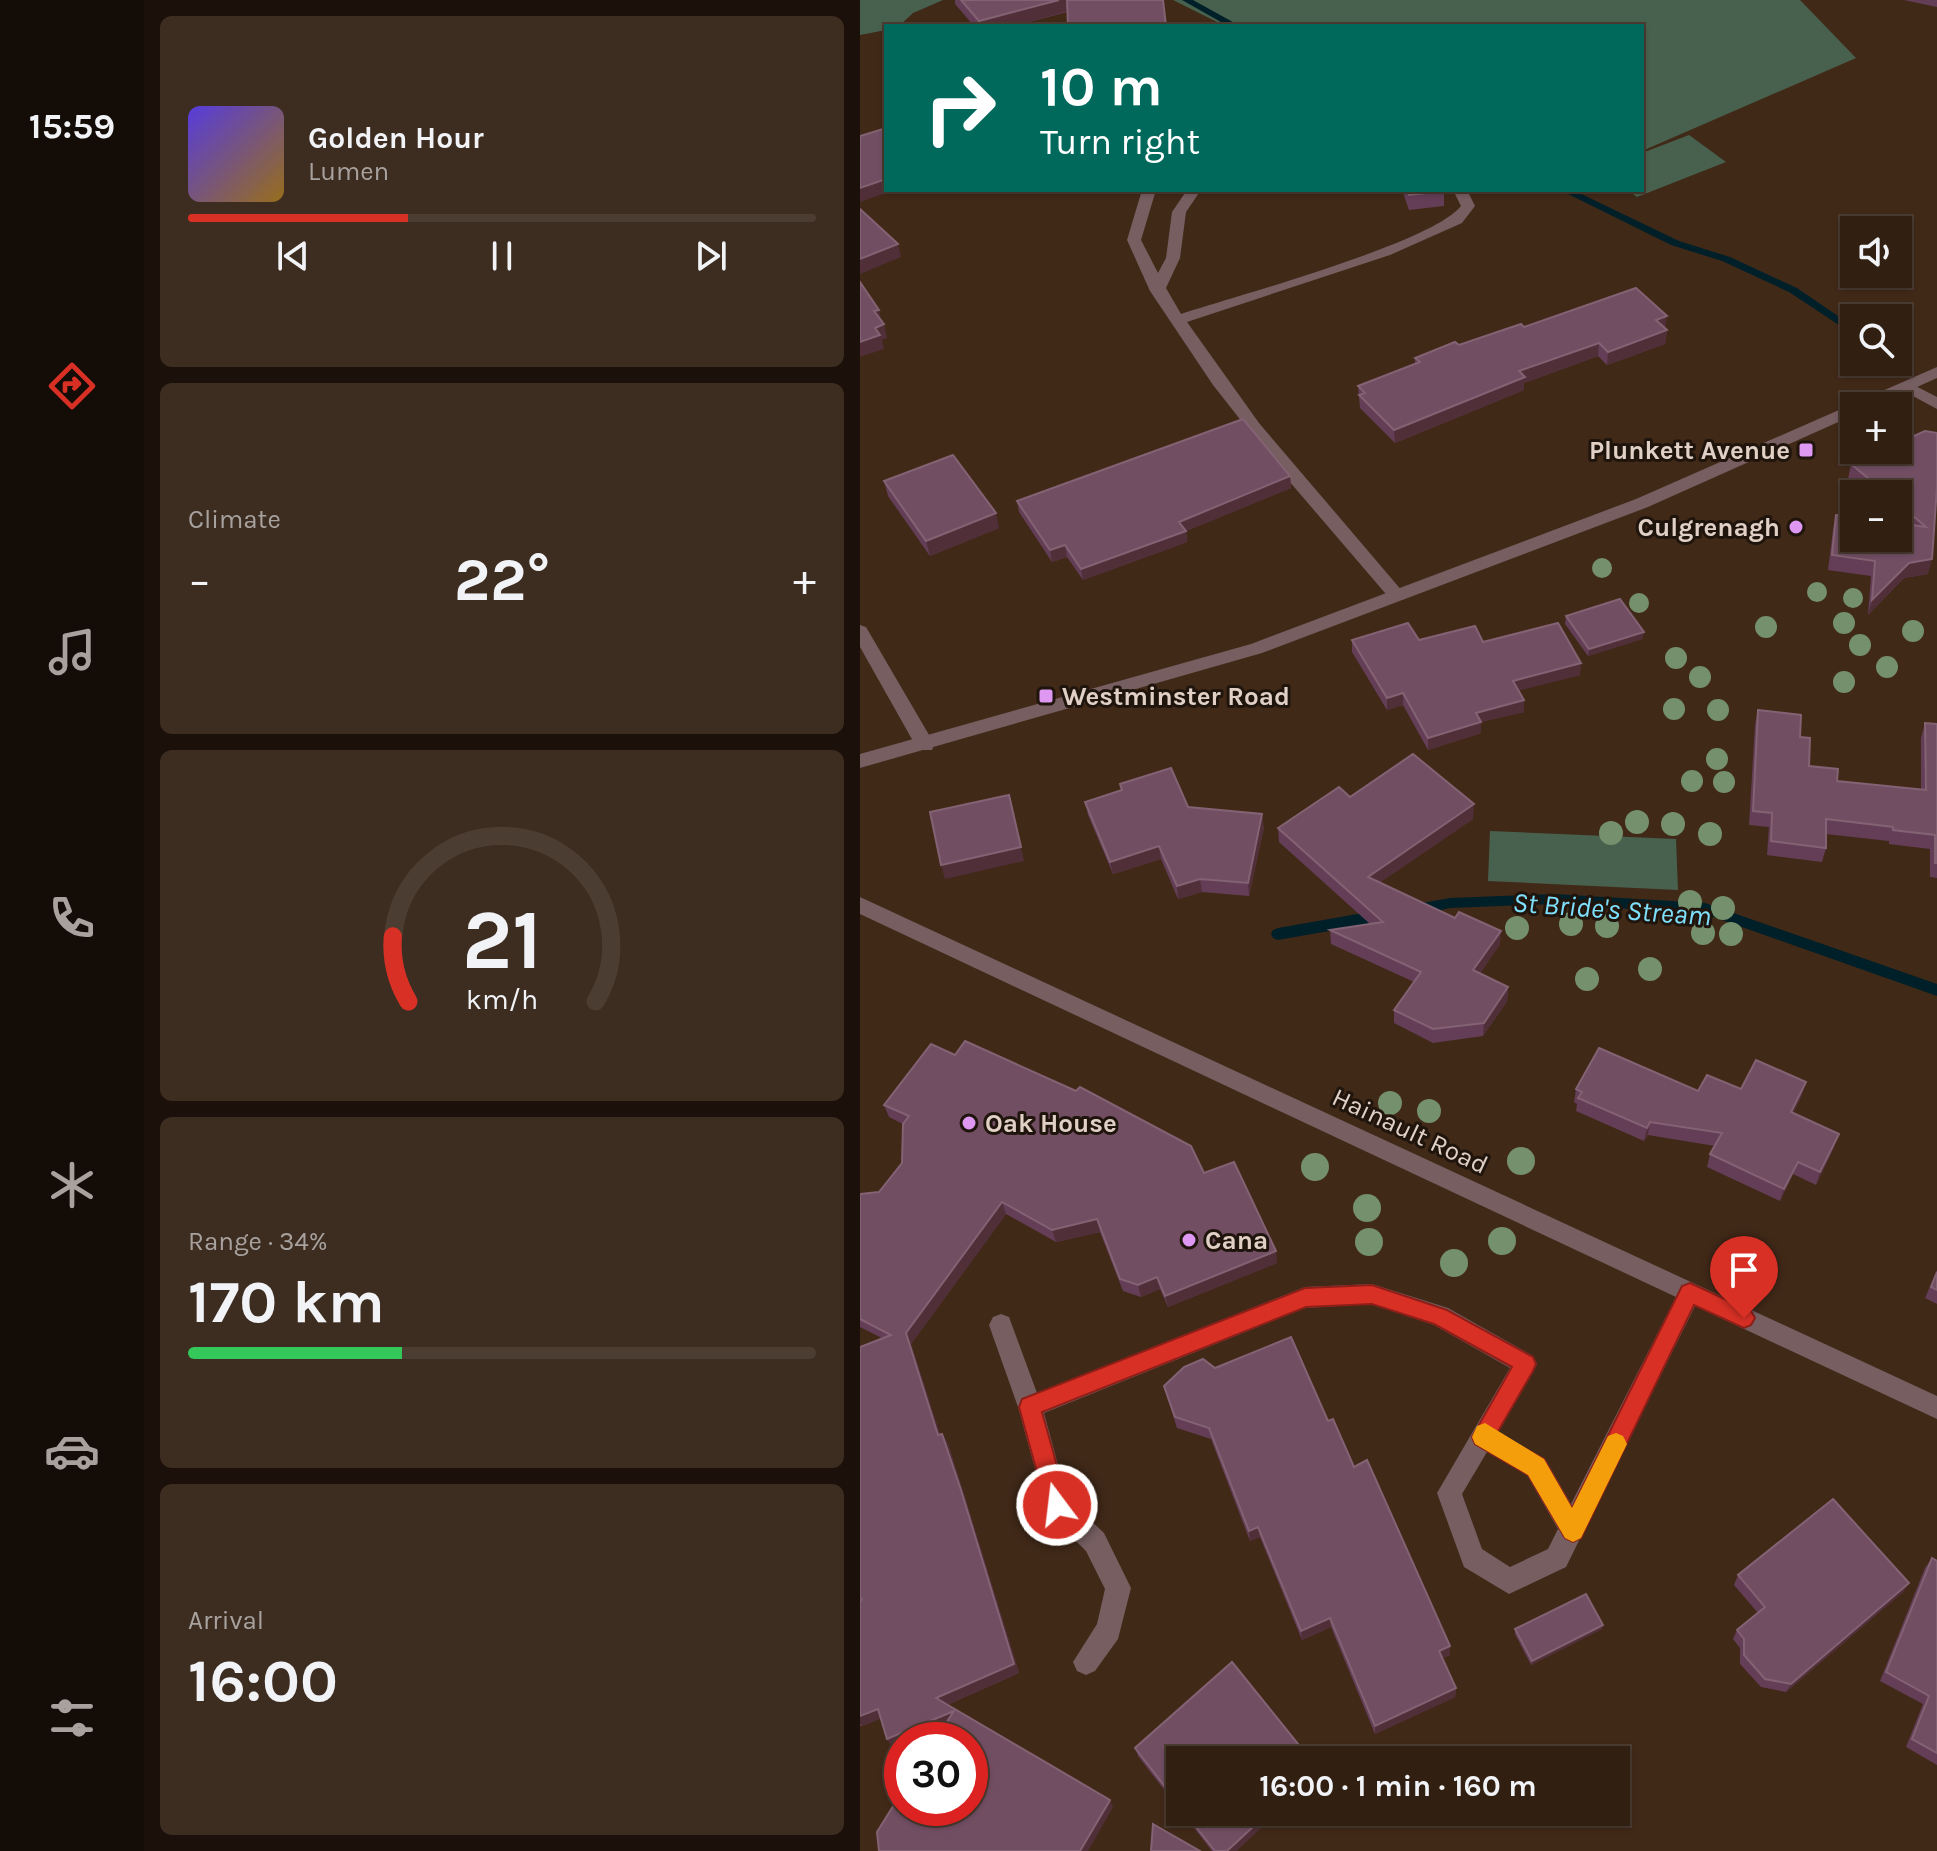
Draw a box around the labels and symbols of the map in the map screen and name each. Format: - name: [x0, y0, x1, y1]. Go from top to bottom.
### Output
- place label: Plunkett Avenue: [1589, 435, 1790, 466]
- marker: Plunkett Avenue: [1797, 441, 1815, 459]
- place label: Culgrenagh: [1637, 512, 1780, 543]
- marker: Culgrenagh: [1787, 518, 1805, 536]
- place label: Westminster Road: [1062, 681, 1290, 712]
- marker: Westminster Road: [1037, 687, 1055, 705]
- water label: St Bride's Stream: [1512, 886, 1712, 932]
- street label: Hainault Road: [1327, 1081, 1493, 1181]
- place label: Oak House: [985, 1108, 1117, 1139]
- marker: Oak House: [960, 1114, 978, 1132]
- place label: Cana: [1205, 1225, 1268, 1256]
- marker: Cana: [1180, 1231, 1198, 1249]
- pin: [1710, 1236, 1778, 1318]
- position arrow: [1015, 1463, 1099, 1547]
- speed limit sign: 30: [884, 1722, 988, 1826]

